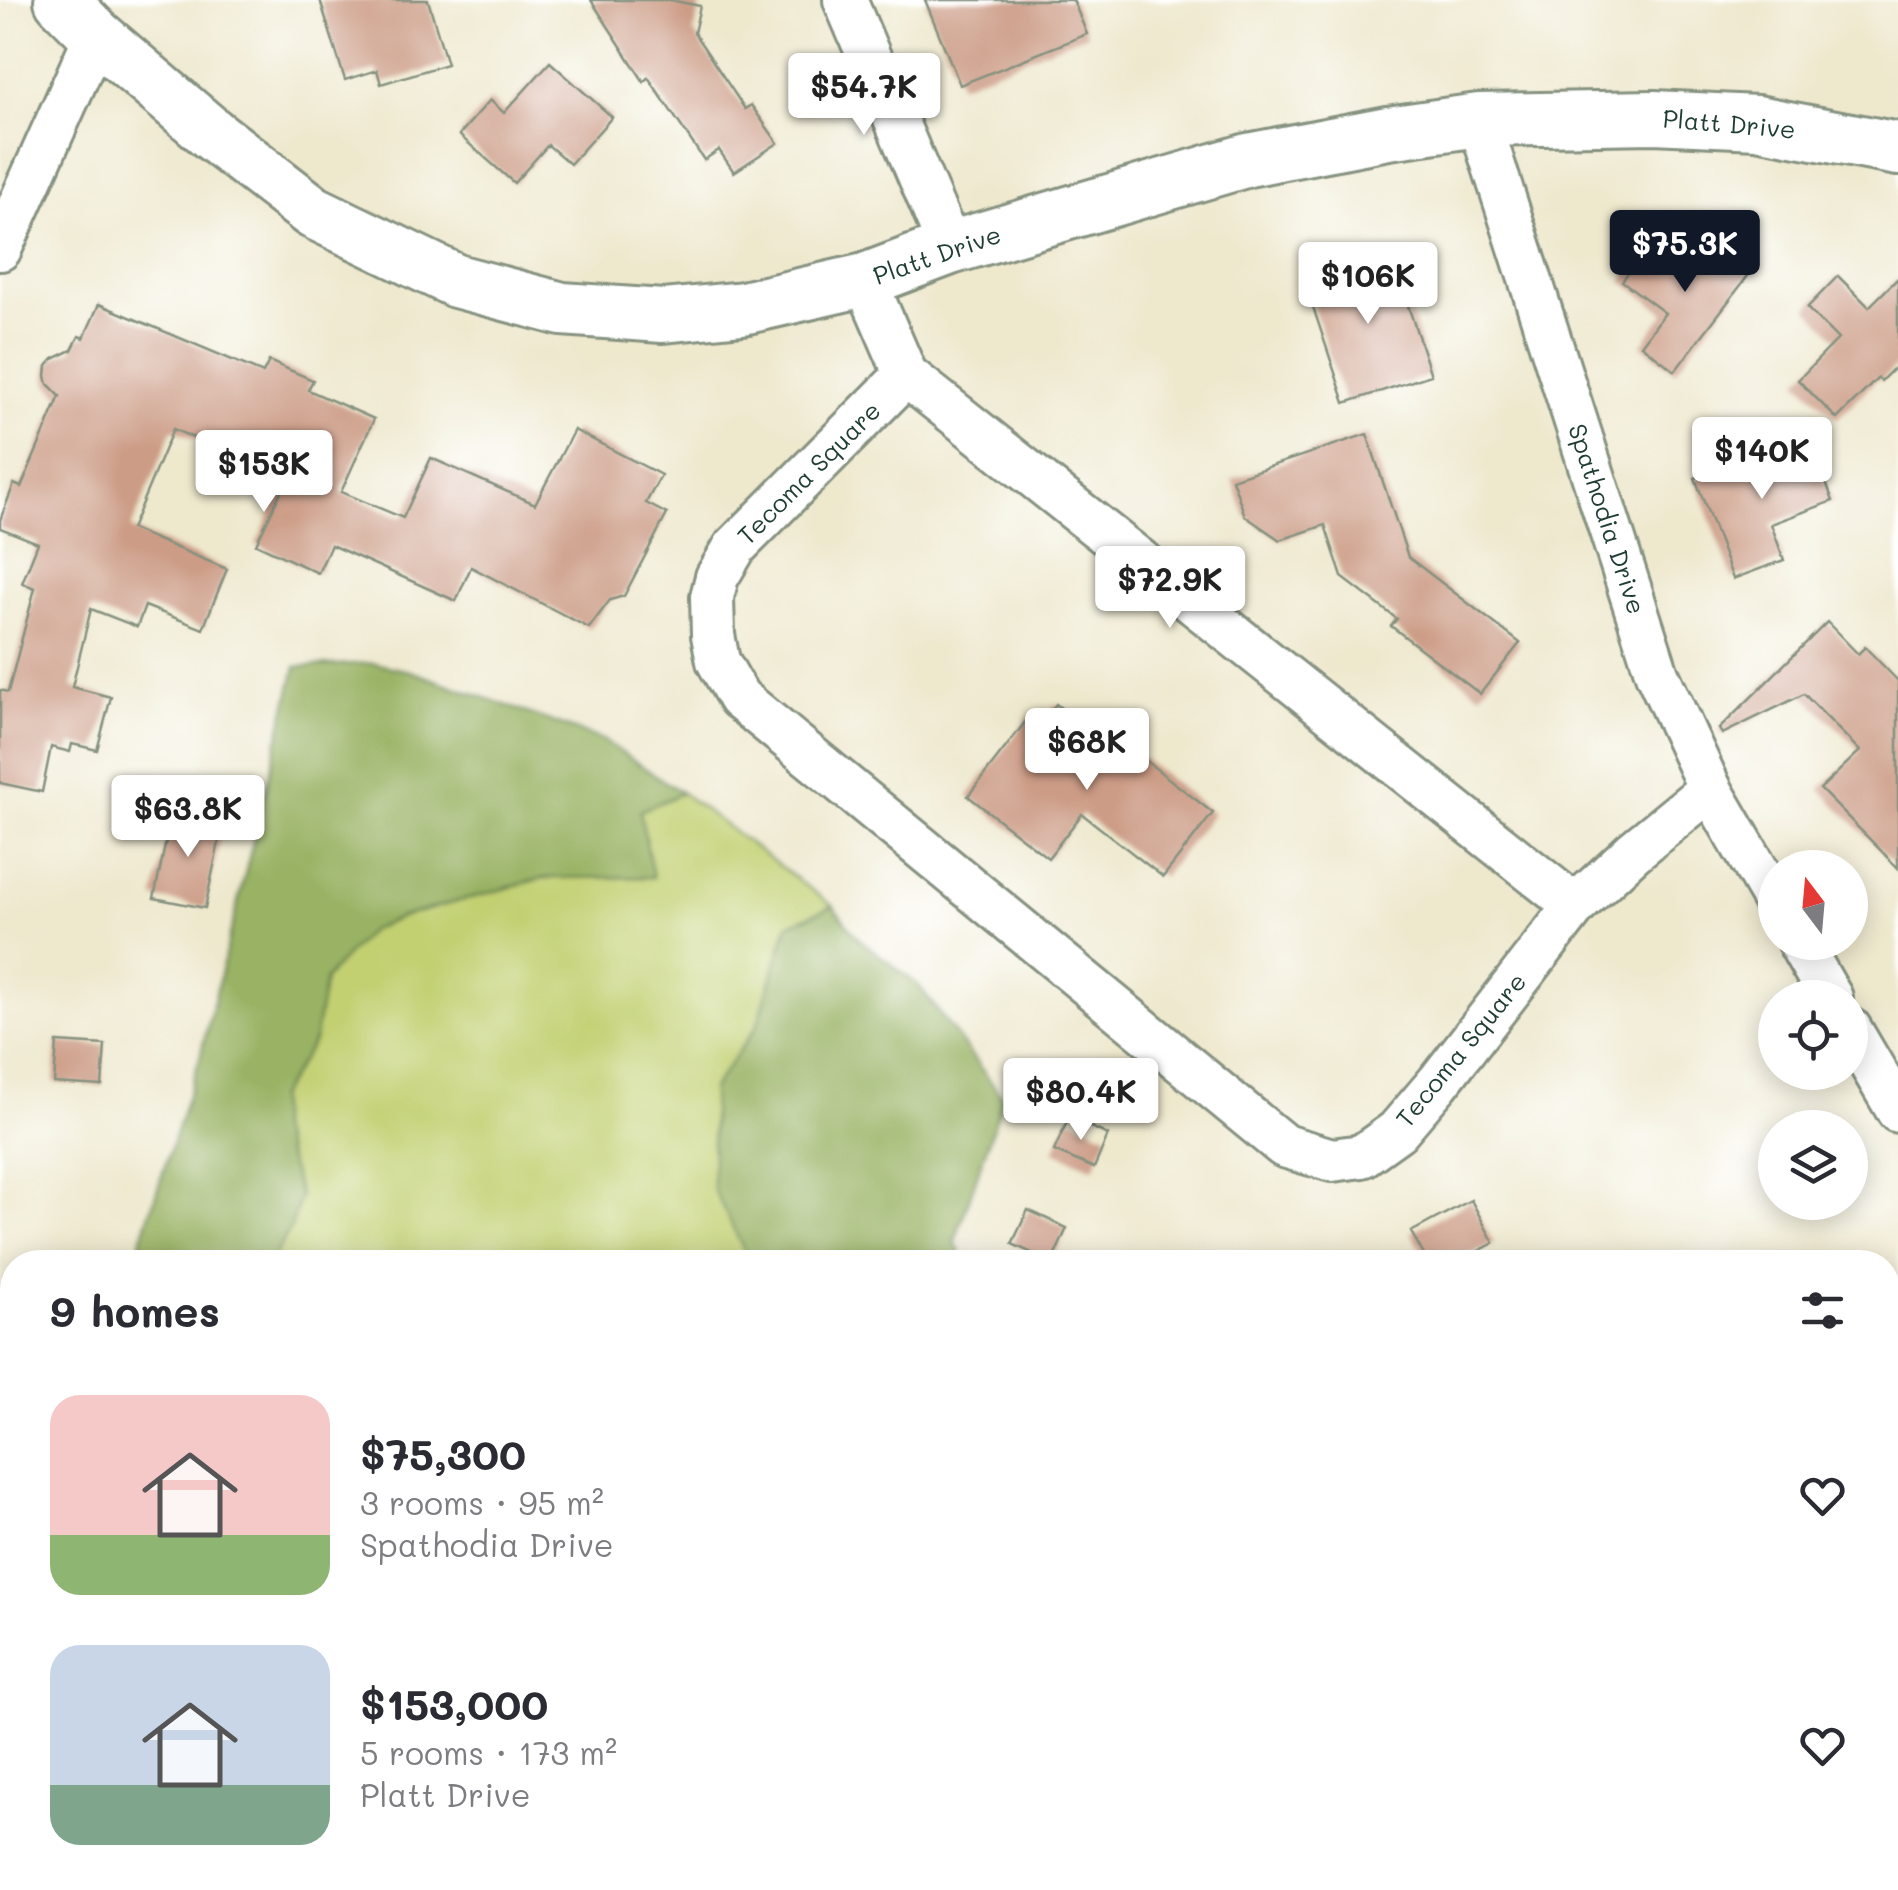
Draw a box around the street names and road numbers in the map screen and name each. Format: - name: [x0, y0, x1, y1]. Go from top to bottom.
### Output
- street label: Platt Drive: [1661, 101, 1797, 145]
- street label: Platt Drive: [868, 217, 1005, 291]
- street label: Tecoma Square: [730, 394, 887, 551]
- street label: Spathodia Drive: [1562, 420, 1654, 618]
- street label: Tecoma Square: [1388, 966, 1532, 1133]

